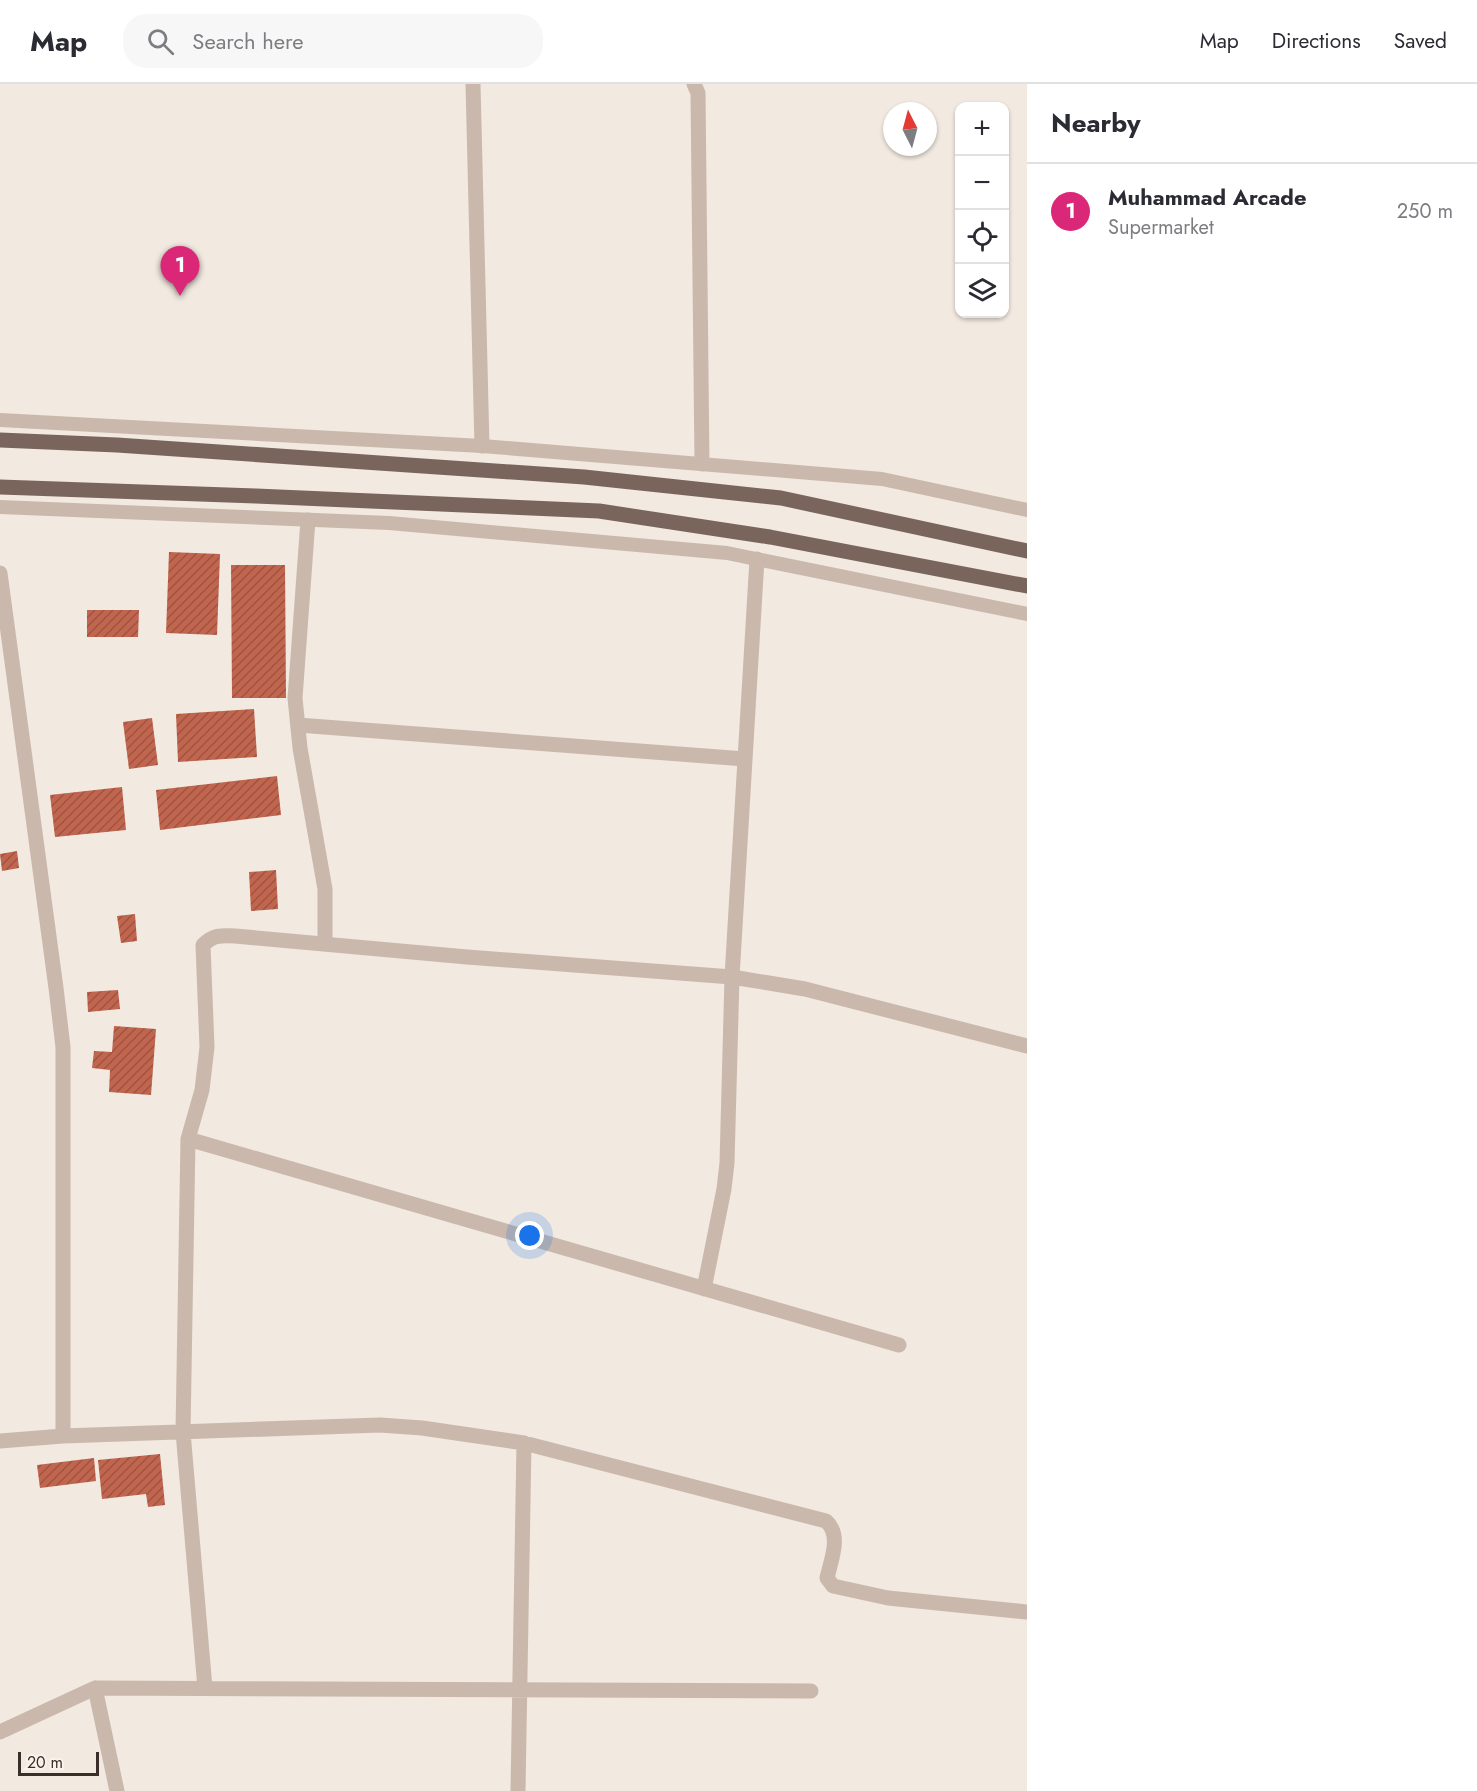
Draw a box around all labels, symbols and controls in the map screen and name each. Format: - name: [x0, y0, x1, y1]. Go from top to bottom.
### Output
- search box: [123, 14, 543, 68]
- text: Map: [30, 21, 87, 62]
- icon: search: [144, 25, 177, 58]
- text: Search here: [192, 25, 304, 57]
- text: Map: [1200, 26, 1239, 56]
- text: Directions: [1272, 26, 1361, 56]
- text: Saved: [1394, 26, 1447, 56]
- north arrow: [883, 102, 937, 156]
- map controls: [955, 102, 1009, 318]
- button: +: [955, 102, 1009, 156]
- text: Nearby: [1051, 104, 1140, 142]
- button: −: [955, 156, 1009, 210]
- text: Muhammad Arcade: [1108, 181, 1307, 213]
- text: 1: [1065, 197, 1076, 226]
- text: 250 m: [1397, 197, 1453, 226]
- button: locate: [955, 210, 1009, 264]
- text: Supermarket: [1108, 213, 1214, 242]
- pin: 1: [160, 246, 200, 296]
- button: layers: [955, 264, 1009, 318]
- your location: [515, 1221, 544, 1250]
- scale bar: [18, 1749, 99, 1776]
- text: 20 m: [27, 1751, 63, 1774]

